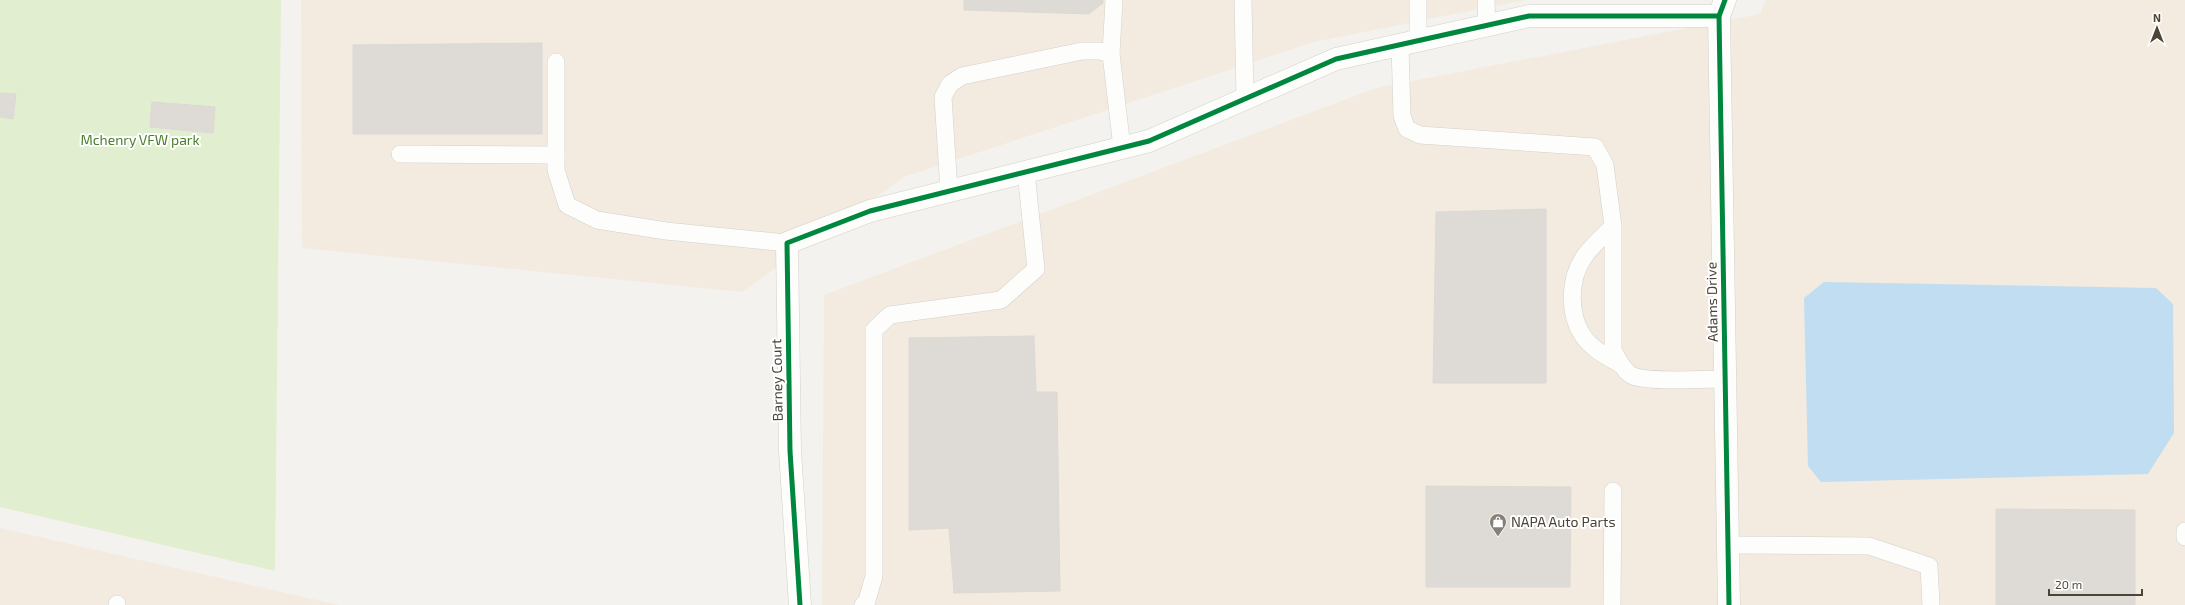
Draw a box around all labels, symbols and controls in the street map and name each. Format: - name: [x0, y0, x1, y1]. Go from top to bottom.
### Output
- north arrow: [2137, 8, 2177, 48]
- text: N: [2153, 11, 2161, 24]
- park label: Mchenry VFW park: [80, 131, 200, 148]
- street label: Adams Drive: [1702, 262, 1721, 342]
- street label: Barney Court: [767, 339, 786, 421]
- shop icon: NAPA Auto Parts: [1488, 512, 1508, 537]
- place label: NAPA Auto Parts: [1511, 513, 1616, 530]
- scale bar: [2049, 571, 2142, 597]
- text: 20 m: [2055, 577, 2082, 591]

